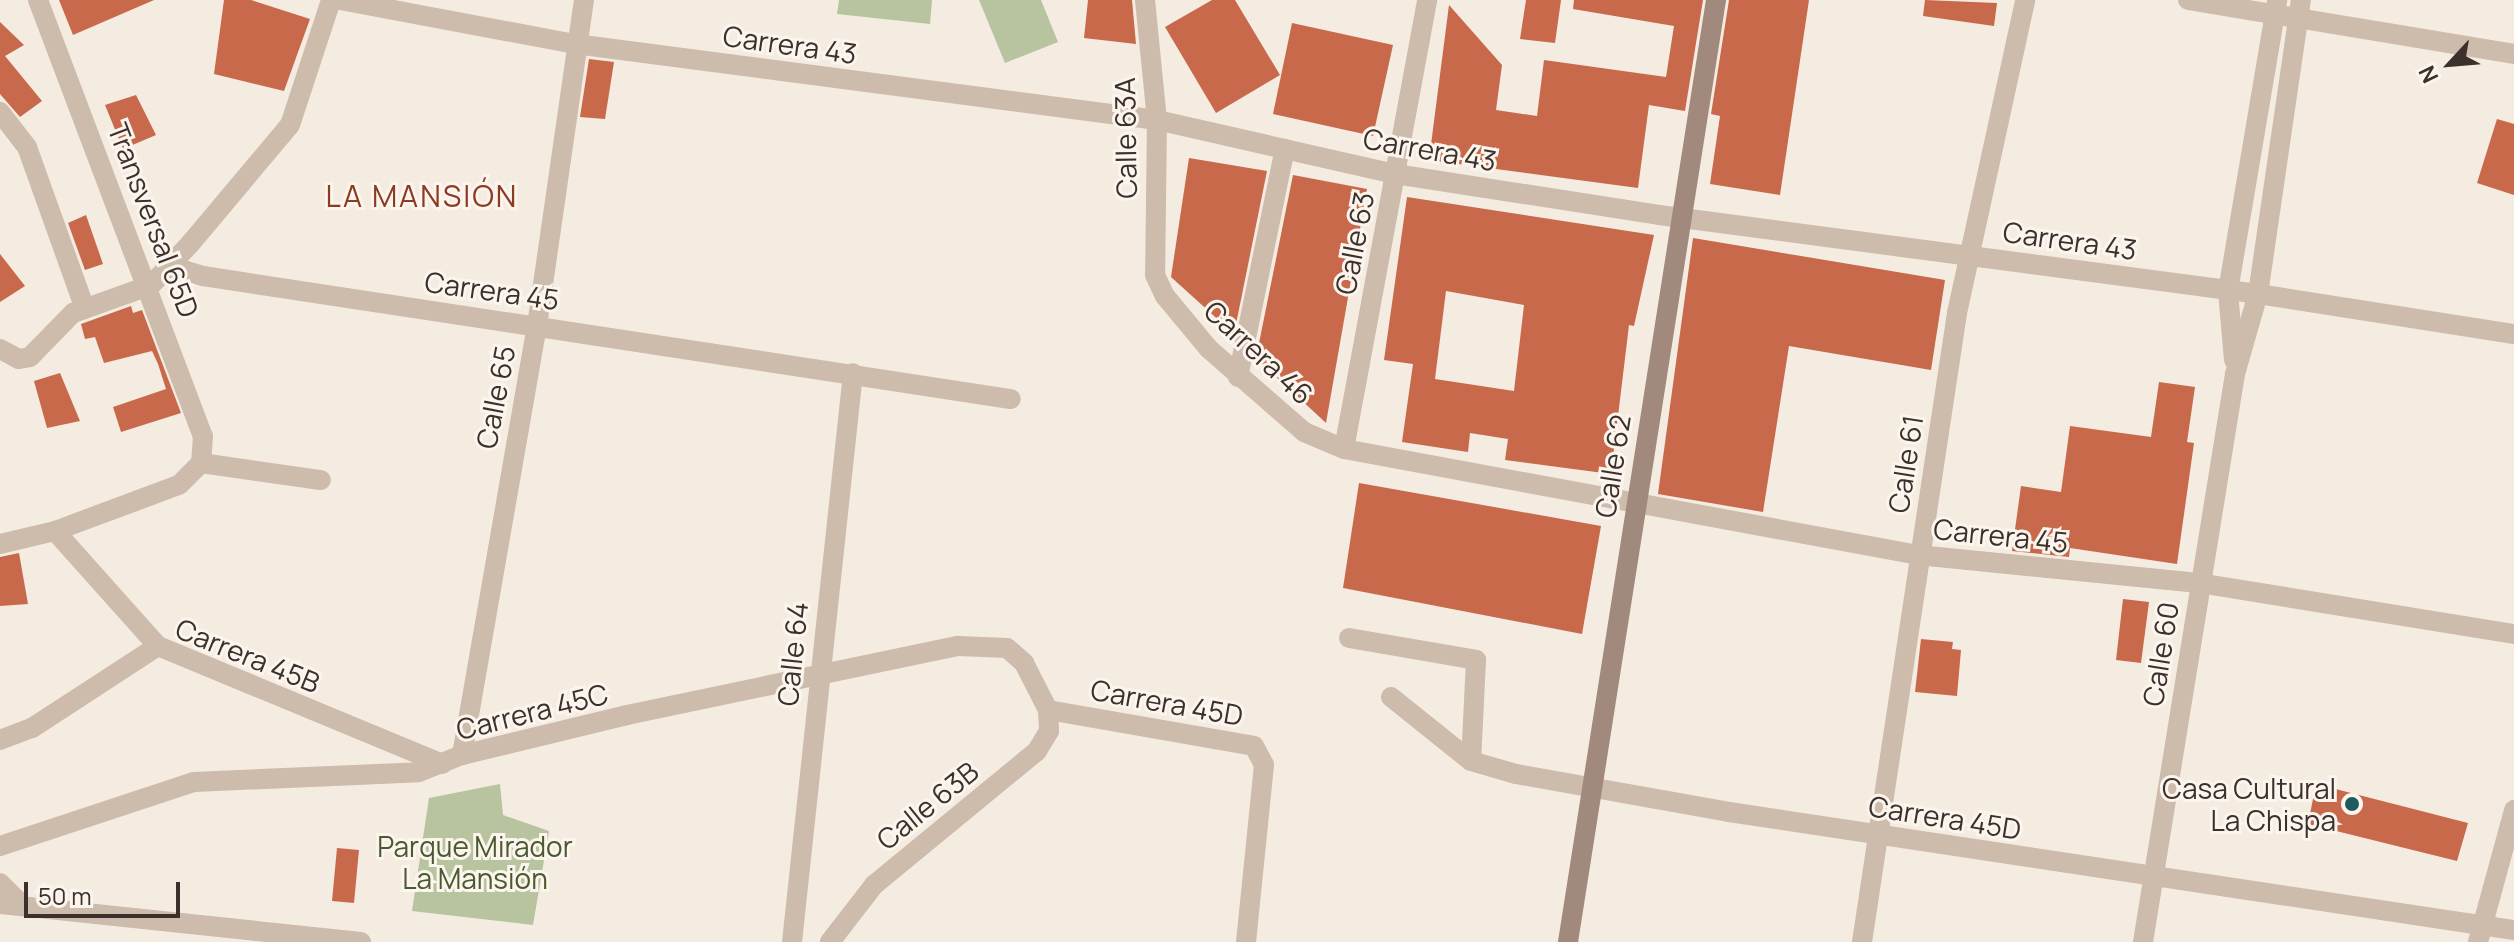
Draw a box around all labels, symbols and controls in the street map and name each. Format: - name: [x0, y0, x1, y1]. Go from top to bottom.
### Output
- street label: Carrera 43: [721, 18, 859, 70]
- north arrow: [2410, 24, 2490, 104]
- text: N: [2411, 61, 2445, 88]
- street label: Calle 63A: [1107, 77, 1143, 199]
- street label: Transversal 65D: [102, 118, 206, 322]
- street label: Carrera 43: [1361, 121, 1499, 177]
- district label: LA MANSIÓN: [326, 178, 518, 214]
- street label: Calle 63: [1328, 189, 1380, 297]
- street label: Carrera 43: [2001, 214, 2139, 266]
- street label: Carrera 45: [423, 264, 561, 316]
- street label: Carrera 46: [1198, 293, 1320, 411]
- street label: Calle 65: [469, 343, 521, 451]
- street label: Calle 62: [1587, 412, 1637, 520]
- street label: Calle 61: [1881, 413, 1929, 515]
- street label: Carrera 45: [1932, 511, 2070, 559]
- street label: Calle 60: [2135, 599, 2185, 709]
- street label: Calle 64: [770, 600, 814, 708]
- street label: Carrera 45B: [171, 611, 325, 699]
- street label: Carrera 45D: [1088, 672, 1246, 732]
- street label: Carrera 45C: [453, 676, 611, 746]
- street label: Calle 63B: [870, 754, 984, 856]
- place label: Casa Cultural La Chispa: [2162, 771, 2336, 837]
- street label: Carrera 45D: [1866, 788, 2024, 846]
- marker: Casa Cultural La Chispa: [2343, 795, 2361, 813]
- park label: Parque Mirador La Mansión: [377, 829, 573, 895]
- scale bar: [28, 866, 184, 916]
- text: 50 m: [38, 879, 92, 912]

